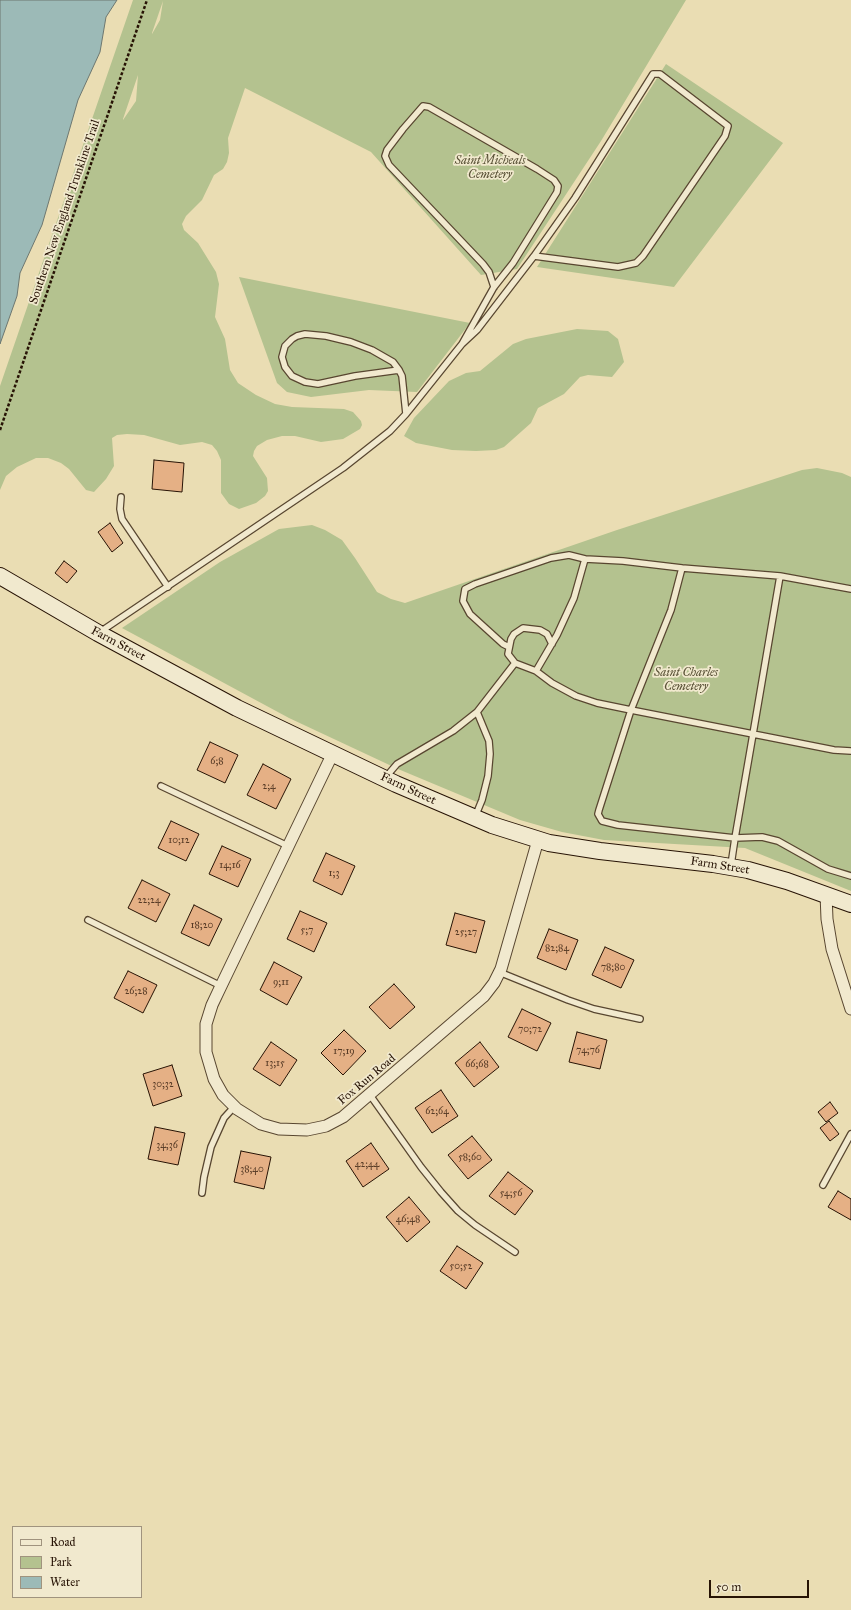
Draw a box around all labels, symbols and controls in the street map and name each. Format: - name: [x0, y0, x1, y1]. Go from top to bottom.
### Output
- street label: Southern New England Trunkline Trail: [27, 118, 103, 306]
- park label: Saint Micheals Cemetery: [455, 154, 525, 182]
- street label: Farm Street: [88, 624, 148, 664]
- park label: Saint Charles Cemetery: [654, 666, 718, 694]
- house number: 6;8: [210, 756, 224, 768]
- street label: Farm Street: [378, 770, 438, 808]
- house number: 2;4: [262, 781, 276, 793]
- house number: 10;12: [168, 835, 190, 847]
- street label: Farm Street: [689, 854, 751, 878]
- house number: 14;16: [219, 860, 241, 872]
- house number: 1;3: [329, 868, 339, 880]
- house number: 22;24: [137, 895, 161, 907]
- house number: 18;20: [191, 920, 213, 932]
- house number: 5;7: [301, 925, 313, 937]
- house number: 25;27: [455, 927, 477, 939]
- house number: 82;84: [545, 943, 569, 955]
- house number: 78;80: [601, 962, 625, 974]
- house number: 9;11: [273, 977, 289, 989]
- house number: 26;28: [124, 986, 148, 998]
- house number: 70;72: [518, 1024, 542, 1036]
- house number: 74;76: [576, 1045, 600, 1057]
- house number: 17;19: [333, 1046, 355, 1058]
- street label: Fox Run Road: [335, 1052, 399, 1108]
- house number: 13;15: [265, 1058, 285, 1070]
- house number: 66;68: [465, 1059, 489, 1071]
- house number: 30;32: [152, 1079, 174, 1091]
- house number: 62;64: [425, 1106, 449, 1118]
- house number: 34;36: [156, 1140, 178, 1152]
- house number: 58;60: [458, 1152, 482, 1164]
- house number: 42;44: [355, 1159, 379, 1171]
- house number: 38;40: [240, 1164, 264, 1176]
- house number: 54;56: [500, 1188, 522, 1200]
- house number: 46;48: [396, 1214, 420, 1226]
- house number: 50;52: [450, 1261, 472, 1273]
- legend: [12, 1526, 142, 1598]
- text: Road: [50, 1535, 76, 1549]
- text: Park: [50, 1555, 72, 1569]
- scale bar: [711, 1572, 811, 1598]
- text: Water: [50, 1575, 80, 1589]
- text: 50 m: [716, 1580, 741, 1594]

